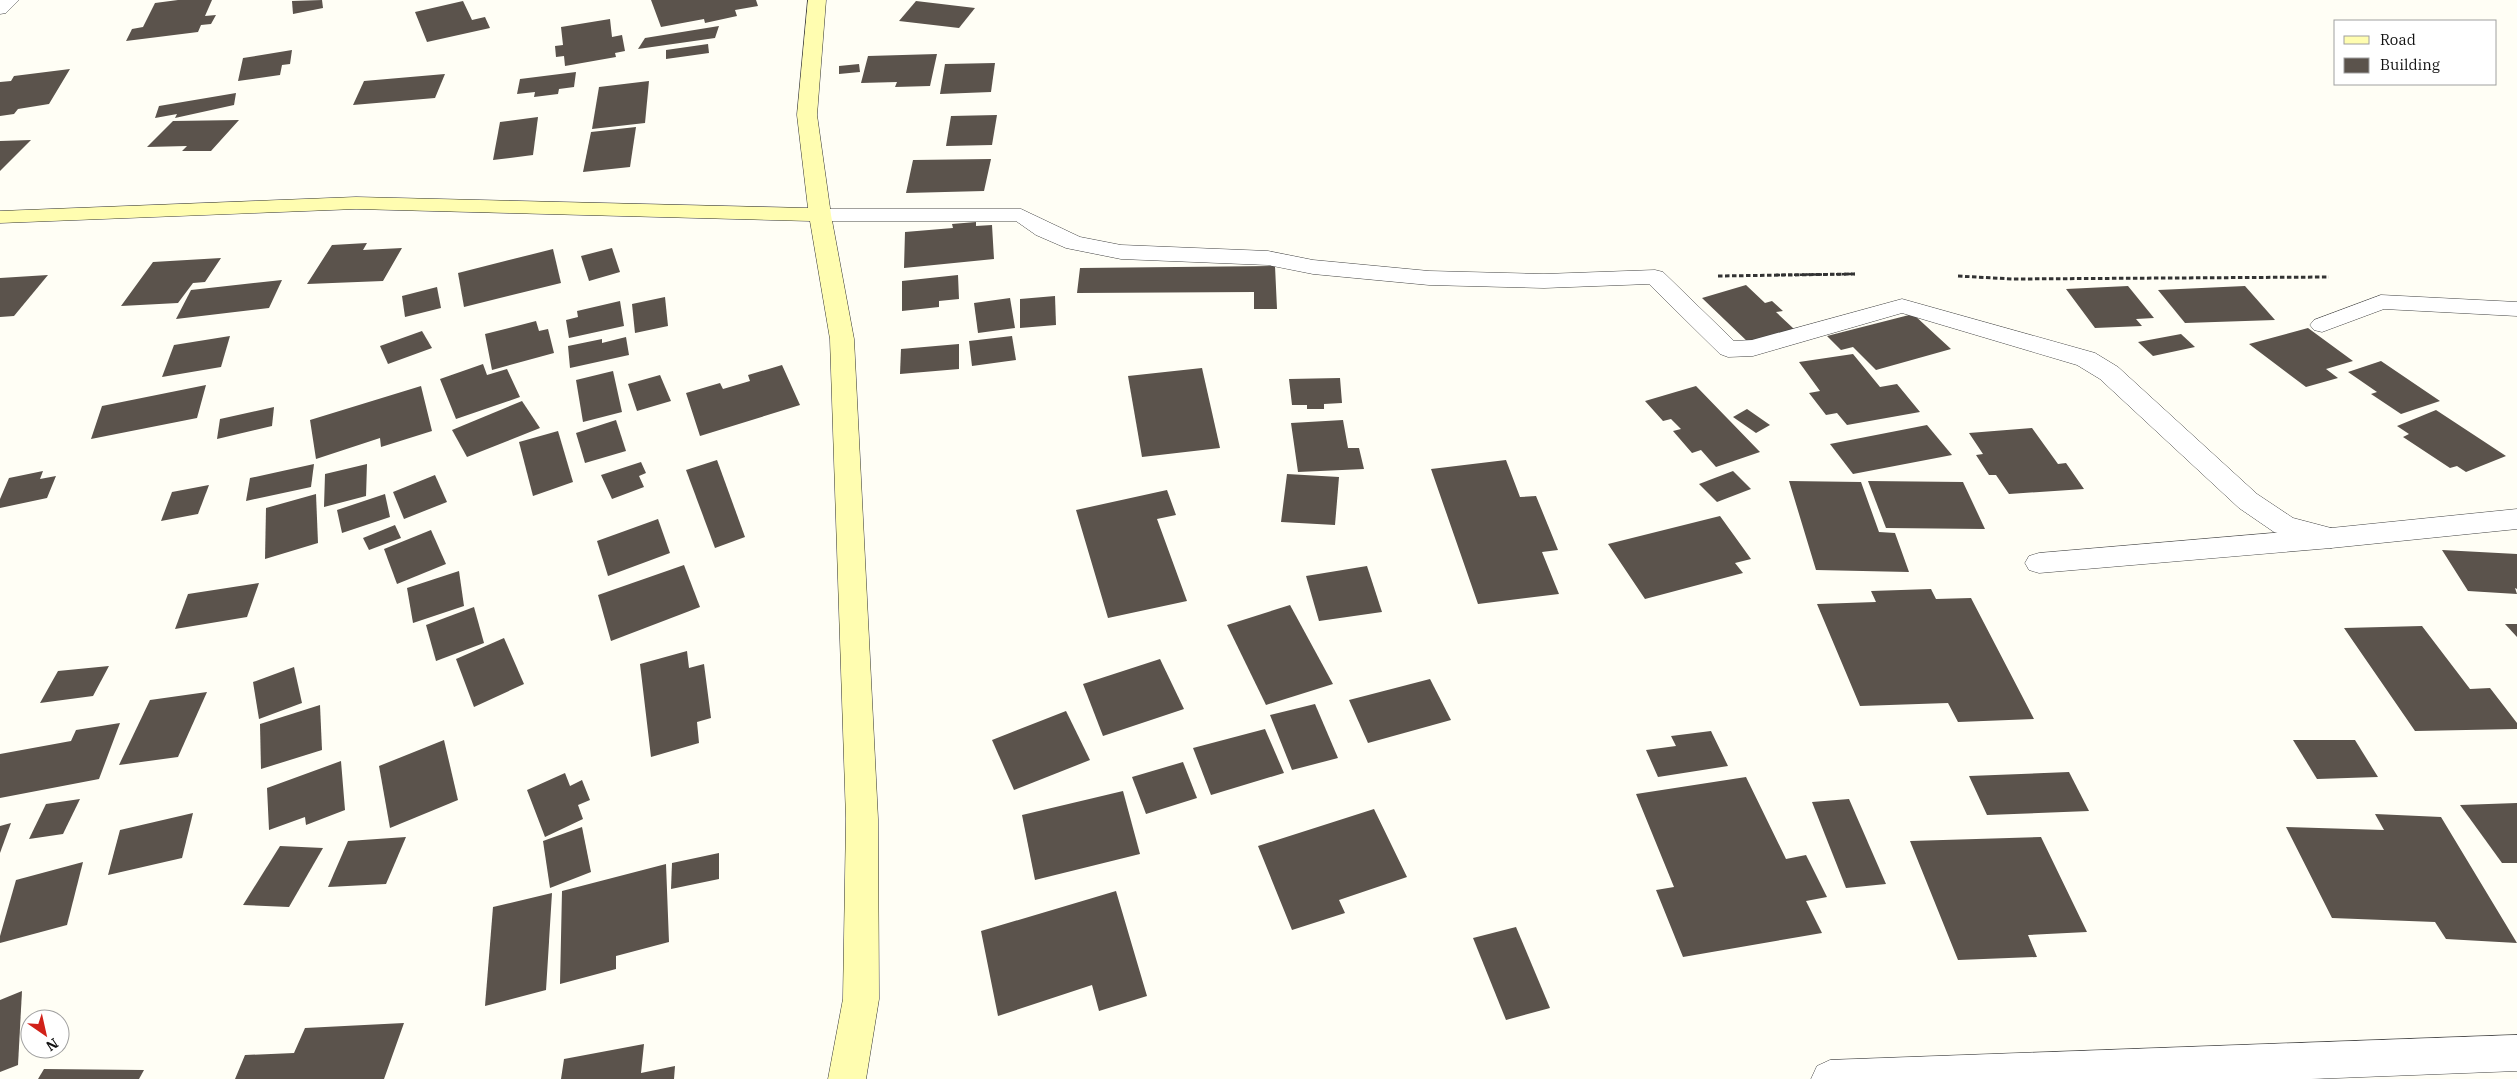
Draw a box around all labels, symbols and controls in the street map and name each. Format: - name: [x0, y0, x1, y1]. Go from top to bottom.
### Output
- legend: [2334, 20, 2497, 85]
- text: Road: [2380, 30, 2416, 49]
- text: Building: [2380, 55, 2440, 74]
- north arrow: [20, 1009, 70, 1059]
- text: N: [43, 1034, 62, 1055]

